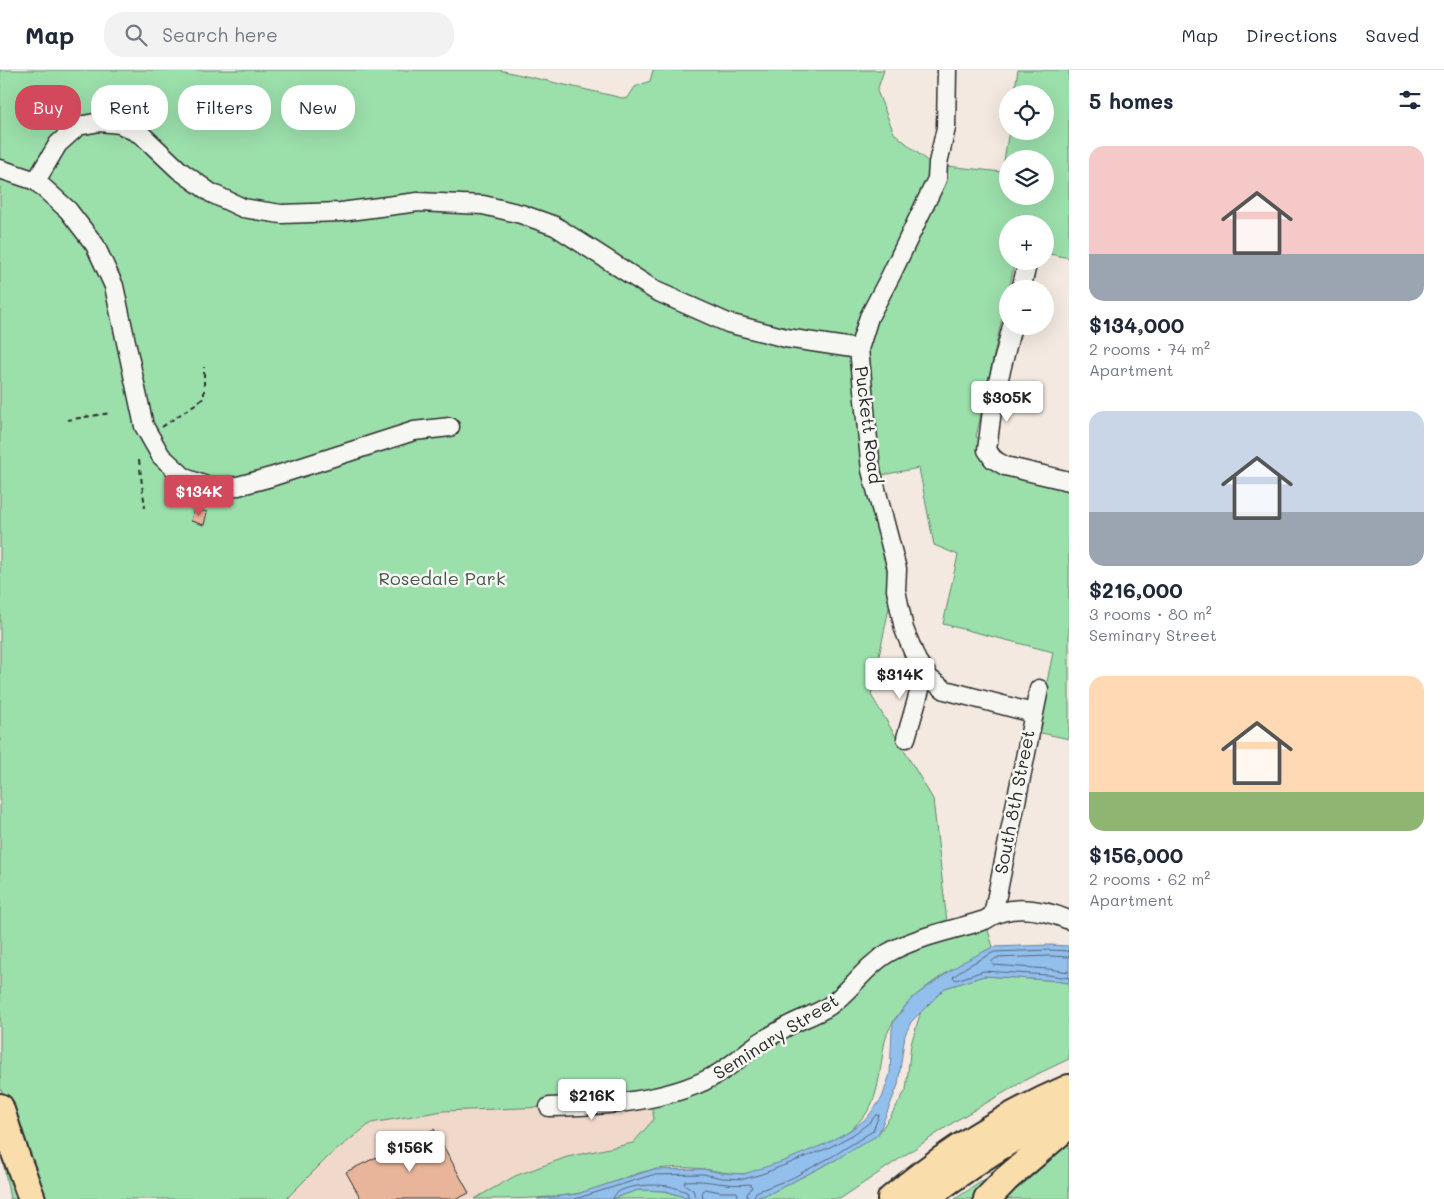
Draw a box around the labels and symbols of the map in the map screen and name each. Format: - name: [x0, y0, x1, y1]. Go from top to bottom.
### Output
- street label: Puckett Road: [850, 365, 888, 485]
- pin: $305K: [972, 380, 1042, 423]
- pin: $134K: [164, 474, 234, 517]
- park label: Rosedale Park: [379, 566, 505, 590]
- pin: $314K: [865, 658, 935, 700]
- street label: South 8th Street: [988, 728, 1040, 876]
- street label: Seminary Street: [708, 988, 843, 1084]
- pin: $216K: [557, 1078, 627, 1121]
- pin: $156K: [375, 1130, 445, 1173]

